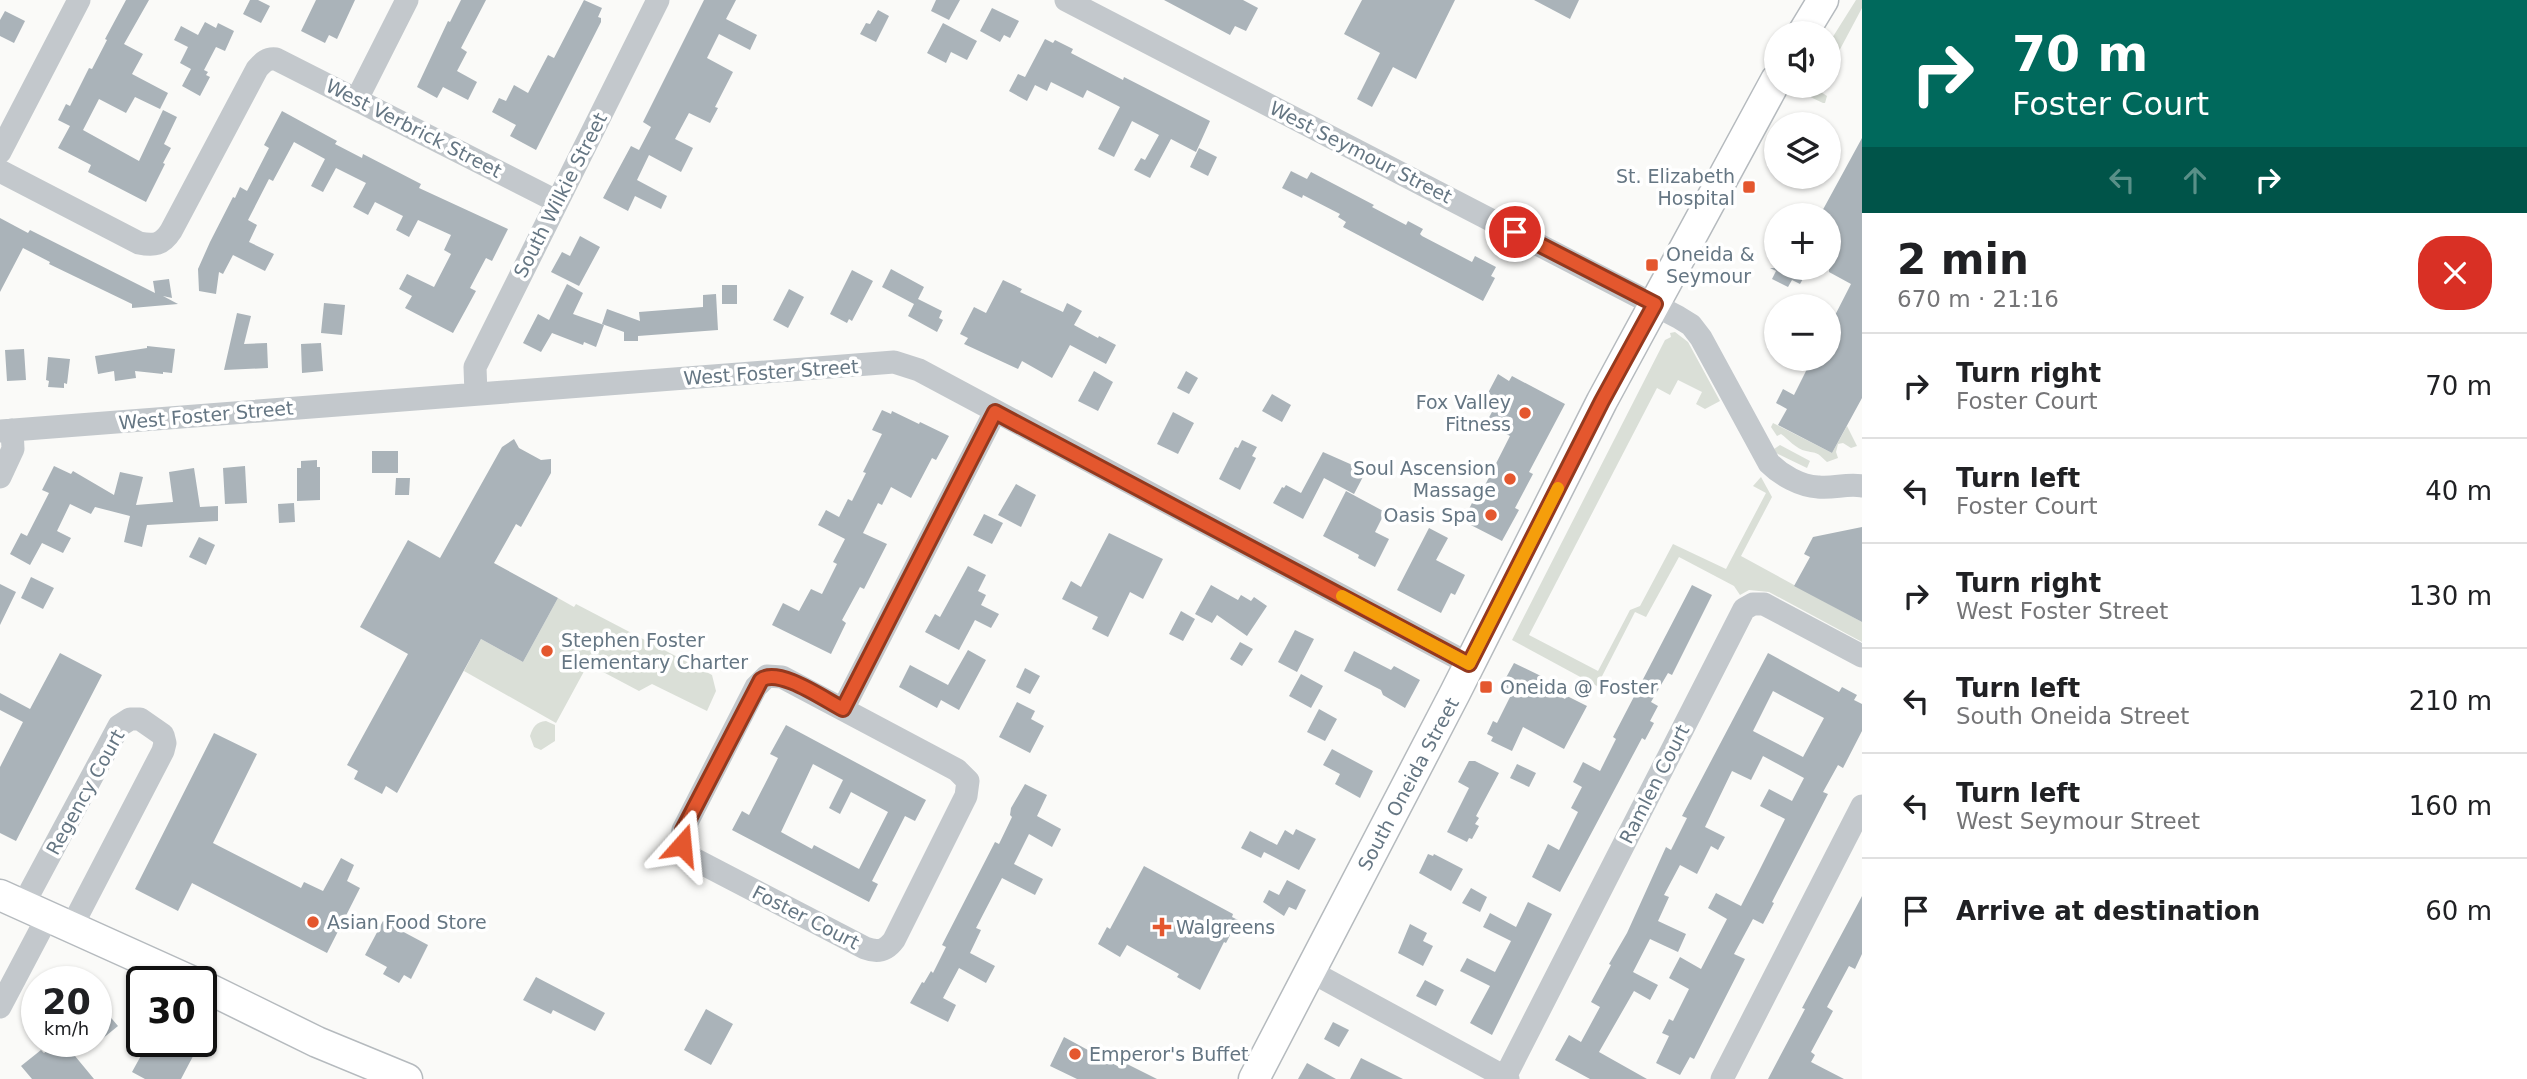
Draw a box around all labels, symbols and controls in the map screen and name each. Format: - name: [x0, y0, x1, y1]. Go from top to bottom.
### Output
- map controls: [1764, 21, 1841, 371]
- button: sound: [1764, 21, 1841, 98]
- text: 70 m: [2012, 26, 2148, 83]
- icon: right: [1897, 28, 1988, 119]
- street label: West Verbrick Street: [323, 74, 505, 182]
- text: Foster Court: [2012, 85, 2209, 123]
- street label: West Seymour Street: [1266, 96, 1456, 208]
- street label: South Wilkie Street: [509, 109, 611, 281]
- button: layers: [1764, 112, 1841, 189]
- icon: left: [2103, 161, 2141, 199]
- icon: ahead: [2176, 161, 2214, 199]
- icon: right: [2249, 161, 2287, 199]
- place label: St. Elizabeth Hospital: [1616, 165, 1735, 209]
- marker: St. Elizabeth Hospital: [1741, 179, 1757, 195]
- pin: [1485, 202, 1545, 262]
- button: +: [1764, 203, 1841, 280]
- icon: arrive: [1496, 213, 1534, 251]
- text: 2 min: [1897, 235, 2029, 284]
- button: close: [2418, 236, 2492, 310]
- place label: Oneida & Seymour: [1666, 243, 1755, 287]
- marker: Oneida & Seymour: [1644, 257, 1660, 273]
- text: 670 m · 21:16: [1897, 286, 2059, 312]
- button: −: [1764, 294, 1841, 371]
- street label: West Foster Street: [683, 355, 859, 389]
- text: Turn right: [1956, 358, 2101, 388]
- icon: right: [1897, 367, 1935, 405]
- text: 70 m: [2425, 371, 2492, 401]
- text: Foster Court: [1956, 388, 2098, 414]
- place label: Fox Valley Fitness: [1416, 391, 1511, 435]
- street label: West Foster Street: [118, 396, 294, 434]
- marker: Fox Valley Fitness: [1517, 405, 1533, 421]
- place label: Soul Ascension Massage: [1353, 457, 1496, 501]
- text: Turn left: [1956, 463, 2080, 493]
- marker: Soul Ascension Massage: [1502, 471, 1518, 487]
- icon: left: [1897, 472, 1935, 510]
- text: 40 m: [2425, 476, 2492, 506]
- text: Foster Court: [1956, 493, 2098, 519]
- place label: Oasis Spa: [1384, 504, 1477, 526]
- marker: Oasis Spa: [1483, 507, 1499, 523]
- text: Turn right: [1956, 568, 2101, 598]
- icon: right: [1897, 577, 1935, 615]
- text: 130 m: [2409, 581, 2492, 611]
- text: West Foster Street: [1956, 598, 2168, 624]
- place label: Stephen Foster Elementary Charter: [561, 629, 748, 673]
- marker: Stephen Foster Elementary Charter: [539, 643, 555, 659]
- text: Turn left: [1956, 673, 2080, 703]
- place label: Oneida @ Foster: [1500, 676, 1658, 698]
- marker: Oneida @ Foster: [1478, 679, 1494, 695]
- icon: left: [1897, 682, 1935, 720]
- text: 210 m: [2409, 686, 2492, 716]
- street label: South Oneida Street: [1353, 694, 1463, 874]
- text: South Oneida Street: [1956, 703, 2189, 729]
- street label: Ramlen Court: [1615, 721, 1693, 847]
- street label: Regency Court: [41, 726, 129, 858]
- text: Turn left: [1956, 778, 2080, 808]
- icon: left: [1897, 787, 1935, 825]
- text: 160 m: [2409, 791, 2492, 821]
- position arrow: [645, 808, 719, 882]
- text: West Seymour Street: [1956, 808, 2200, 834]
- street label: Foster Court: [749, 881, 863, 953]
- icon: arrive: [1897, 892, 1935, 930]
- text: Arrive at destination: [1956, 896, 2260, 926]
- text: 60 m: [2425, 896, 2492, 926]
- place label: Asian Food Store: [327, 911, 487, 933]
- marker: Asian Food Store: [305, 914, 321, 930]
- place label: Walgreens: [1176, 916, 1275, 938]
- marker: Walgreens: [1154, 919, 1170, 935]
- speed limit sign: 30: [126, 966, 217, 1057]
- text: 20: [42, 982, 91, 1022]
- text: km/h: [44, 1018, 89, 1039]
- place label: Emperor's Buffet: [1089, 1043, 1249, 1065]
- marker: Emperor's Buffet: [1067, 1046, 1083, 1062]

